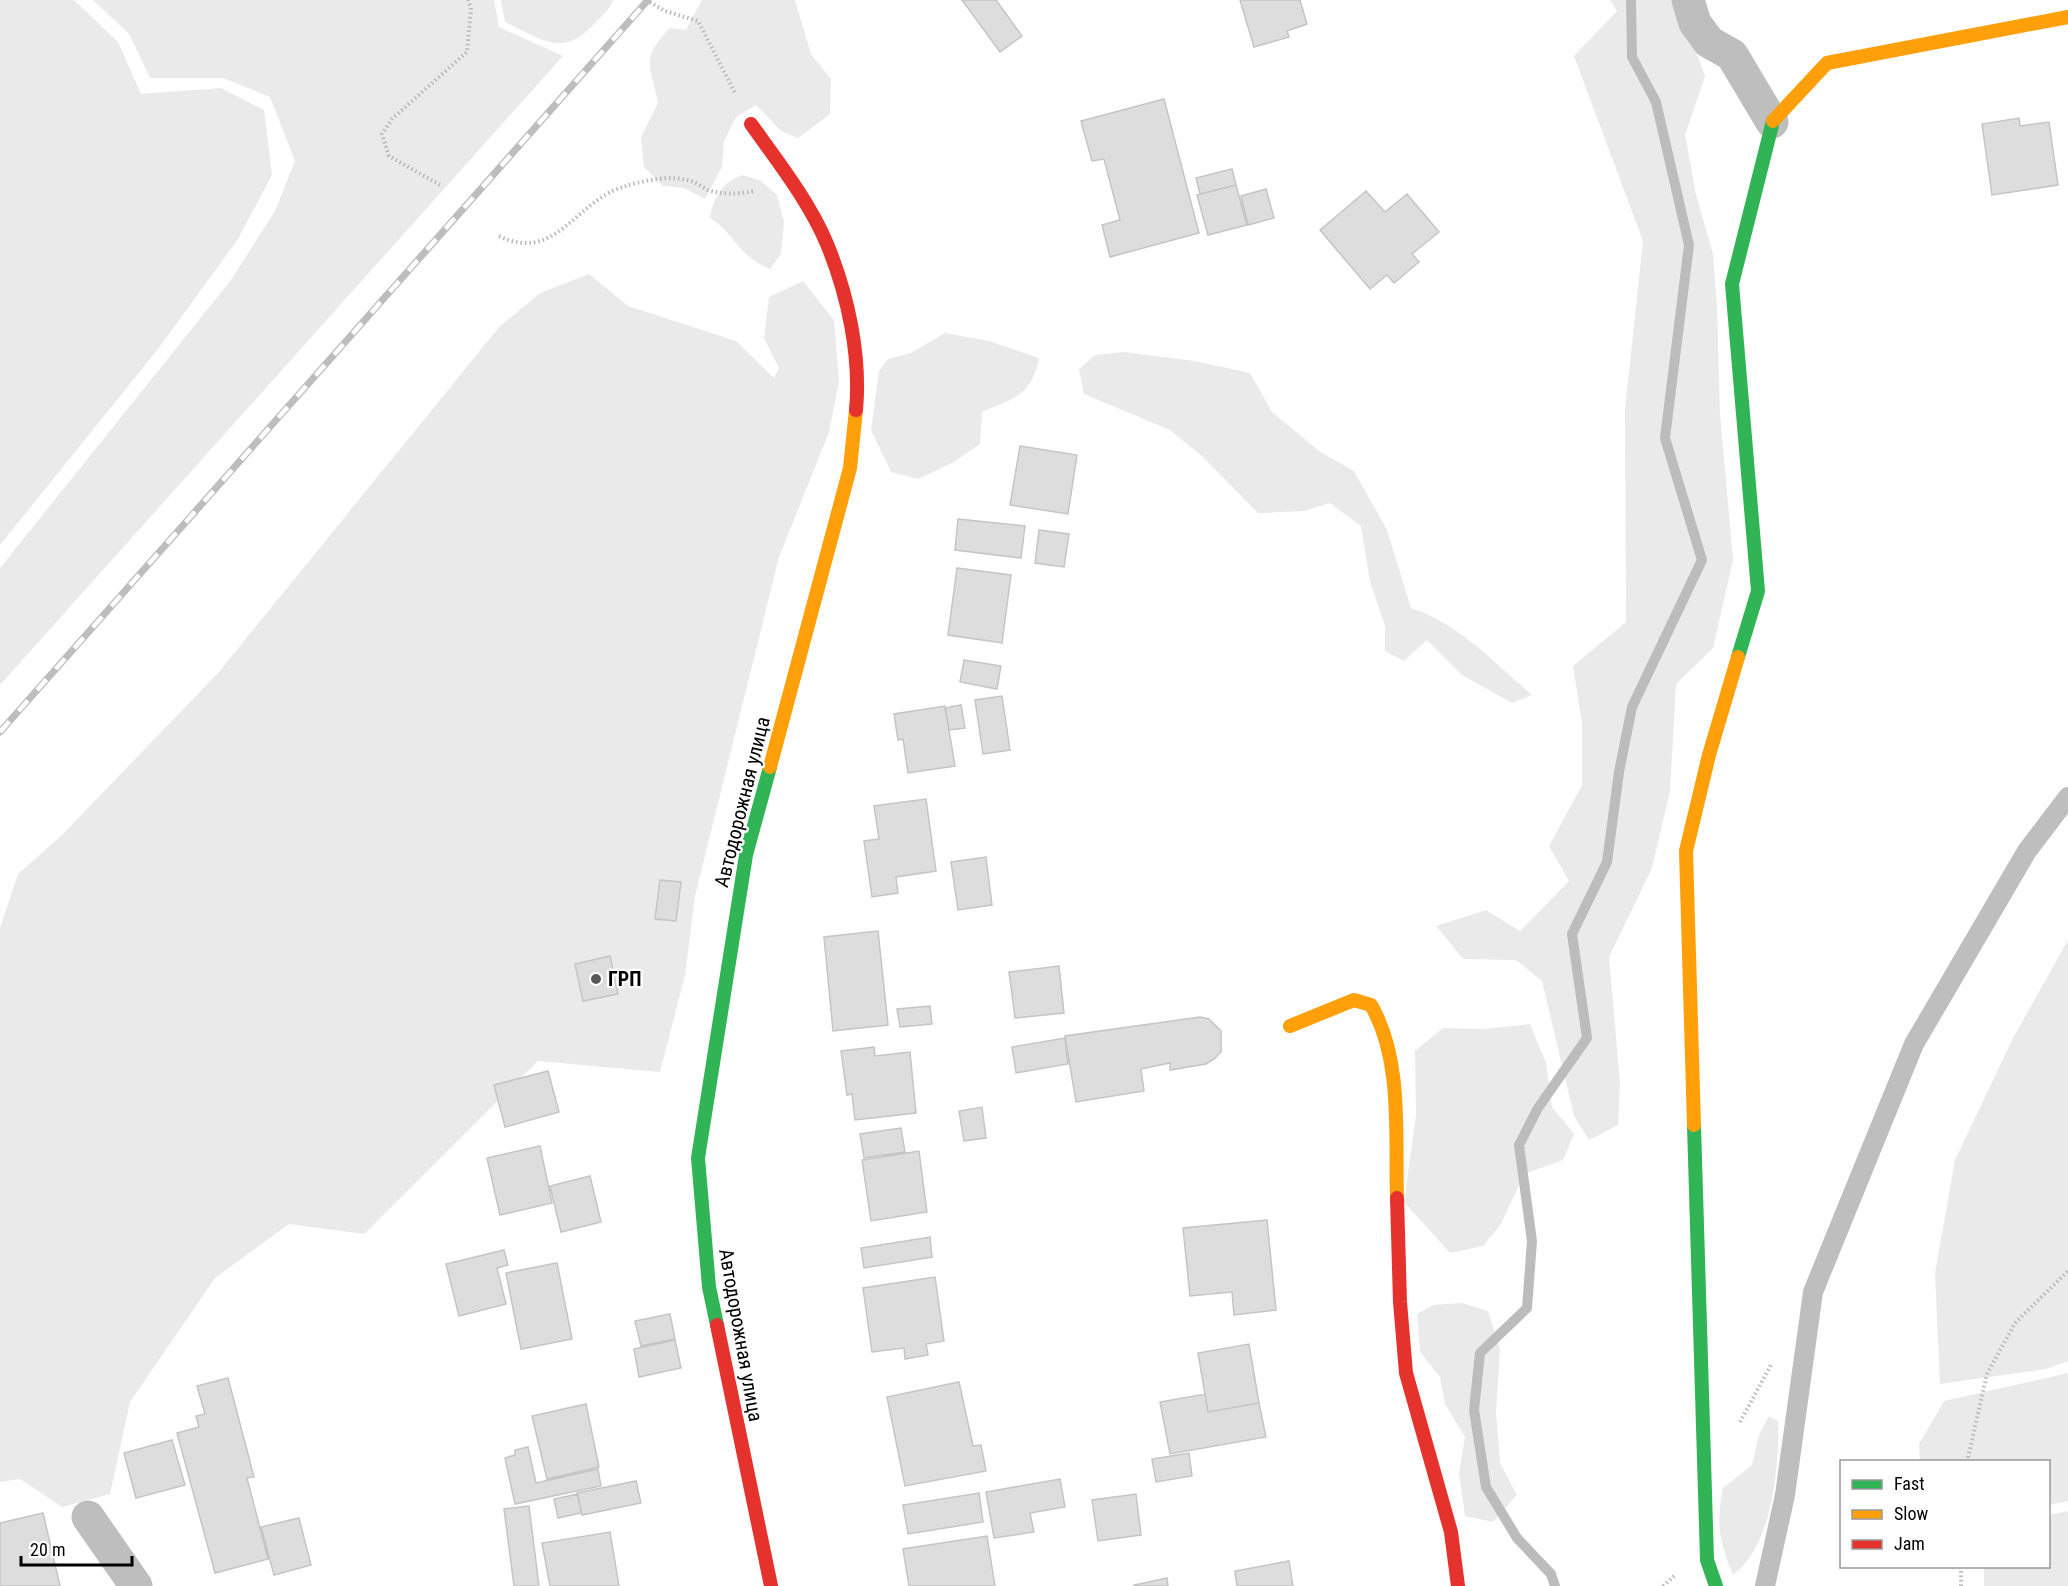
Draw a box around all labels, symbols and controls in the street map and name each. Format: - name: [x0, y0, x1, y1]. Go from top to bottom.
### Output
- street label: Автодорожная улица: [709, 714, 775, 890]
- place label: ГРП: [608, 967, 641, 991]
- marker: ГРП: [589, 972, 603, 986]
- street label: Автодорожная улица: [714, 1247, 768, 1423]
- legend: [1840, 1460, 2050, 1568]
- text: Fast: [1894, 1473, 1925, 1494]
- text: Slow: [1894, 1503, 1929, 1524]
- scale bar: [21, 1529, 132, 1567]
- text: Jam: [1894, 1533, 1925, 1554]
- text: 20 m: [30, 1539, 65, 1560]

